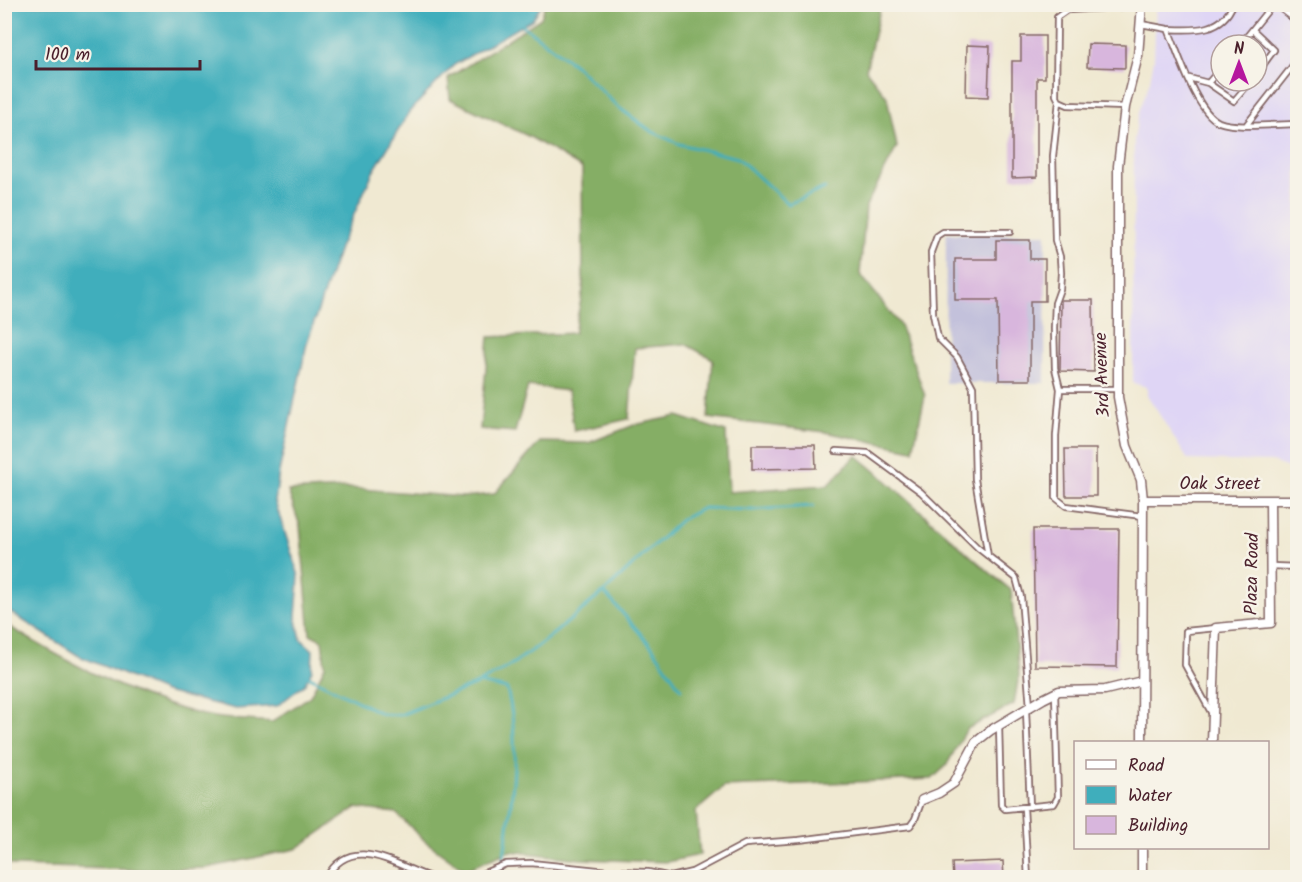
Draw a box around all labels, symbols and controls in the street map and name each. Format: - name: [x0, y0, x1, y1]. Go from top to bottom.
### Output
- scale bar: [36, 33, 200, 71]
- north arrow: [1209, 33, 1269, 93]
- text: N: [1234, 37, 1244, 62]
- text: 100 m: [45, 41, 90, 70]
- street label: 3rd Avenue: [1087, 332, 1119, 418]
- street label: Oak Street: [1180, 470, 1261, 499]
- street label: Plaza Road: [1238, 532, 1268, 615]
- legend: [1074, 741, 1269, 849]
- text: Road: [1128, 752, 1165, 781]
- text: Water: [1128, 782, 1173, 811]
- text: Building: [1128, 812, 1188, 841]

